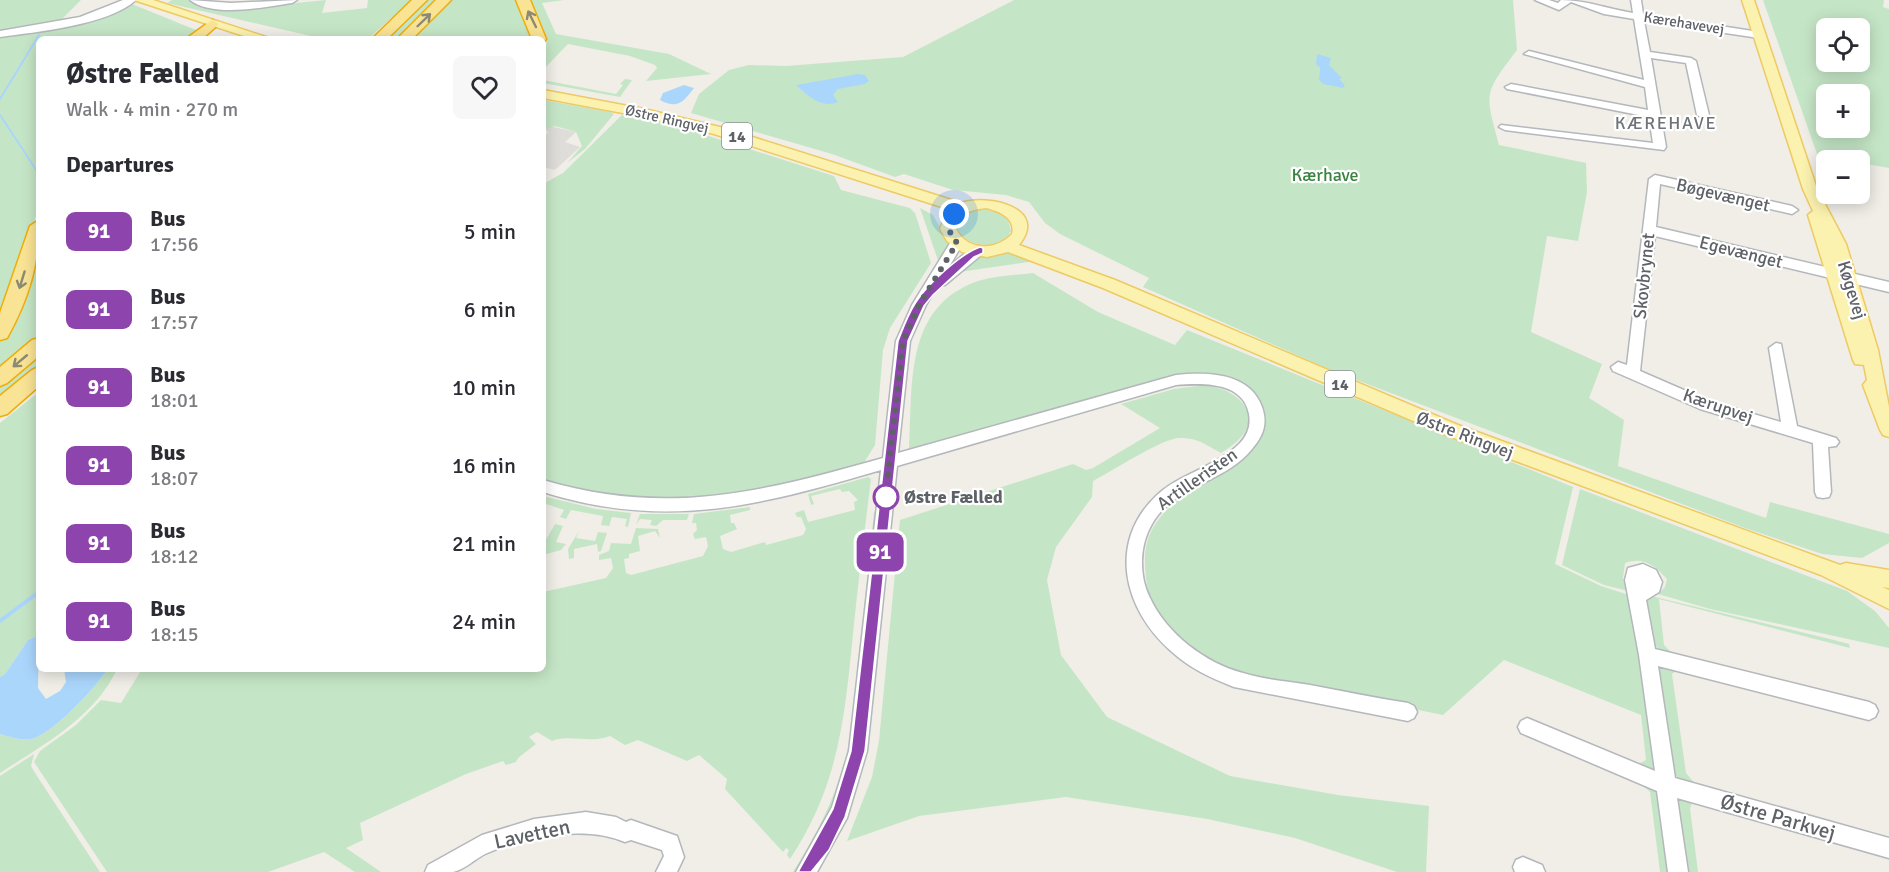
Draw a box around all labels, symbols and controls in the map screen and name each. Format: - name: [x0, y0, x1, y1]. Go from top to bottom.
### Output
- street label: Kærehavevej: [1642, 8, 1726, 38]
- one-way arrow: [526, 11, 538, 29]
- one-way arrow: [417, 12, 432, 27]
- map controls: [1816, 18, 1870, 204]
- button: locate: [1816, 18, 1870, 72]
- button: heart: [453, 56, 516, 119]
- text: Østre Fælled: [66, 57, 219, 91]
- button: +: [1816, 84, 1870, 138]
- text: Walk · 4 min · 270 m: [66, 97, 238, 122]
- street label: Østre Ringvej: [623, 101, 711, 137]
- district label: KÆREHAVE: [1615, 112, 1717, 134]
- road number: 14: [722, 123, 752, 149]
- button: −: [1816, 150, 1870, 204]
- text: Departures: [66, 151, 174, 178]
- park label: Kærhave: [1291, 164, 1359, 186]
- street label: Bøgevænget: [1674, 174, 1772, 216]
- your location: [939, 199, 969, 229]
- text: Bus: [150, 205, 185, 232]
- text: 91: [88, 218, 110, 244]
- text: 5 min: [464, 218, 516, 245]
- street label: Egevænget: [1697, 231, 1785, 273]
- text: 17:56: [150, 232, 199, 257]
- street label: Skovbrynet: [1629, 232, 1659, 320]
- street label: Køgevej: [1833, 258, 1871, 322]
- one-way arrow: [16, 270, 27, 289]
- text: Bus: [150, 283, 185, 310]
- text: 91: [88, 296, 110, 322]
- text: 6 min: [464, 296, 516, 323]
- text: 17:57: [150, 310, 199, 335]
- one-way arrow: [12, 355, 28, 368]
- text: Bus: [150, 361, 185, 388]
- road number: 14: [1325, 371, 1355, 397]
- text: 91: [88, 374, 110, 400]
- text: 10 min: [452, 374, 516, 401]
- street label: Kærupvej: [1680, 384, 1756, 428]
- text: 18:01: [150, 388, 199, 413]
- street label: Østre Ringvej: [1413, 406, 1517, 464]
- text: Bus: [150, 439, 185, 466]
- street label: Artilleristen: [1153, 443, 1241, 515]
- text: 91: [88, 452, 110, 478]
- text: 16 min: [452, 452, 516, 479]
- text: 18:07: [150, 466, 199, 491]
- marker: Østre Fælled: [873, 484, 899, 510]
- place label: Østre Fælled: [904, 486, 1003, 508]
- text: Bus: [150, 517, 185, 544]
- text: 91: [88, 530, 110, 556]
- text: 21 min: [452, 530, 516, 557]
- line badge: 91: [853, 532, 907, 572]
- text: 91: [869, 539, 891, 565]
- text: 18:12: [150, 544, 199, 569]
- text: Bus: [150, 595, 185, 622]
- text: 91: [88, 608, 110, 634]
- text: 24 min: [452, 608, 516, 635]
- text: 18:15: [150, 622, 199, 647]
- street label: Østre Parkvej: [1717, 788, 1839, 846]
- street label: Lavetten: [491, 813, 573, 855]

